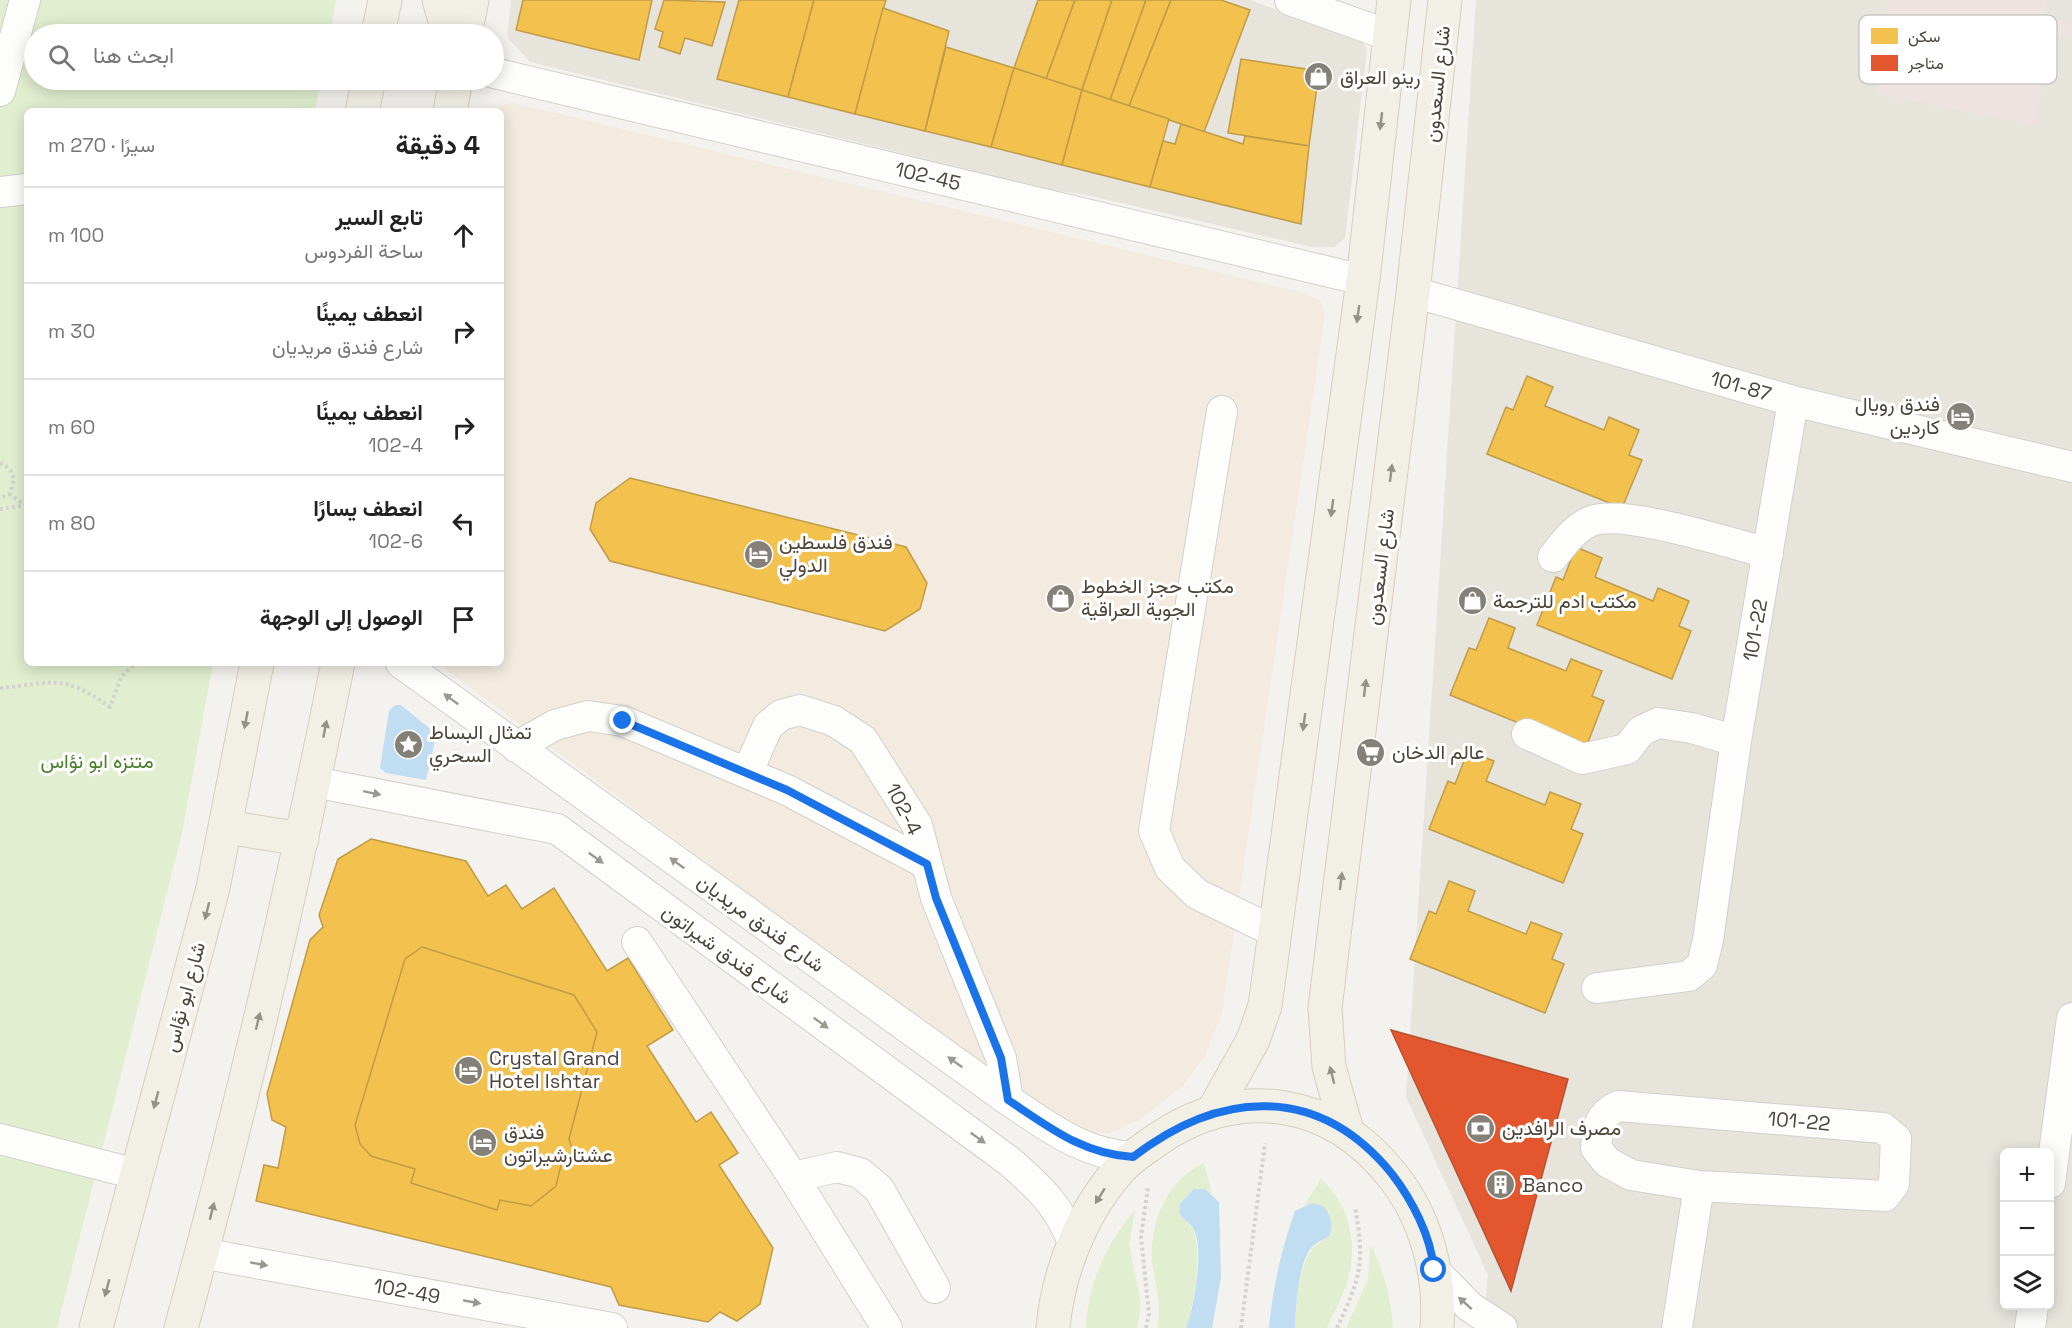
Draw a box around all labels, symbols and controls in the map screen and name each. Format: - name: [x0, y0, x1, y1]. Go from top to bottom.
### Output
- legend: [1859, 15, 2057, 84]
- search box: [24, 24, 504, 90]
- street label: شارع السعدون: [1418, 24, 1457, 144]
- text: سكن: [1908, 26, 1940, 47]
- icon: search: [45, 41, 78, 74]
- text: ابحث هنا: [93, 41, 174, 69]
- text: متاجر: [1907, 53, 1944, 74]
- shop icon: رينو العراق: [1303, 61, 1335, 93]
- place label: رينو العراق: [1340, 64, 1421, 90]
- one-way arrow: [1376, 111, 1386, 130]
- text: 4 دقيقة: [396, 128, 480, 162]
- text: سيرًا · 270 m: [48, 132, 155, 158]
- street label: 102-45: [893, 156, 963, 196]
- text: تابع السير: [335, 203, 423, 231]
- icon: ahead: [447, 219, 480, 252]
- text: 100 m: [48, 222, 104, 248]
- text: ساحة الفردوس: [304, 238, 423, 264]
- text: انعطف يمينًا: [316, 299, 423, 327]
- one-way arrow: [1353, 305, 1363, 324]
- icon: right: [447, 315, 480, 348]
- text: 30 m: [48, 318, 95, 344]
- text: شارع فندق مريديان: [272, 334, 423, 360]
- street label: 101-87: [1708, 365, 1774, 407]
- place label: فندق رويال كاردين: [1855, 391, 1940, 440]
- text: انعطف يمينًا: [316, 398, 423, 426]
- hotel icon: فندق رويال كاردين: [1945, 400, 1977, 432]
- icon: right: [447, 411, 480, 444]
- text: 60 m: [48, 414, 95, 440]
- text: 102-4: [368, 432, 423, 458]
- one-way arrow: [1386, 464, 1396, 483]
- text: انعطف يسارًا: [313, 494, 423, 522]
- one-way arrow: [1328, 498, 1337, 517]
- icon: left: [447, 507, 480, 540]
- street label: شارع السعدون: [1360, 507, 1401, 627]
- text: 80 m: [48, 510, 96, 536]
- text: 102-6: [369, 528, 423, 554]
- place label: فندق فلسطين الدولي: [779, 529, 893, 582]
- hotel icon: فندق فلسطين الدولي: [742, 538, 774, 570]
- place label: مكتب حجز الخطوط الجوية العراقية: [1081, 573, 1234, 622]
- shop icon: مكتب حجز الخطوط الجوية العراقية: [1044, 582, 1076, 614]
- shop icon: مكتب ادم للترجمة: [1456, 585, 1488, 617]
- place label: مكتب ادم للترجمة: [1493, 588, 1637, 614]
- street label: 101-22: [1737, 597, 1773, 663]
- text: الوصول إلى الوجهة: [260, 603, 423, 631]
- icon: arrive: [447, 603, 480, 636]
- one-way arrow: [1360, 678, 1369, 697]
- one-way arrow: [443, 694, 458, 706]
- route end: [609, 707, 635, 733]
- one-way arrow: [241, 711, 250, 730]
- one-way arrow: [1299, 712, 1308, 731]
- one-way arrow: [321, 719, 330, 738]
- place label: تمثال البساط السحري: [429, 719, 532, 772]
- place icon: تمثال البساط السحري: [392, 728, 424, 760]
- supermarket icon: عالم الدخان: [1355, 736, 1387, 768]
- place label: عالم الدخان: [1392, 739, 1484, 765]
- park label: متنزه ابو نؤاس: [40, 748, 154, 774]
- street label: 102-4: [880, 779, 928, 839]
- one-way arrow: [362, 789, 381, 799]
- one-way arrow: [588, 851, 603, 863]
- one-way arrow: [669, 857, 685, 869]
- street label: شارع فندق مريديان: [692, 868, 830, 979]
- one-way arrow: [1336, 872, 1345, 891]
- street label: شارع فندق شيراتون: [656, 898, 797, 1011]
- one-way arrow: [201, 902, 211, 921]
- street label: شارع ابو نؤاس: [157, 939, 212, 1055]
- one-way arrow: [253, 1012, 263, 1030]
- one-way arrow: [812, 1017, 828, 1029]
- place label: Crystal Grand Hotel Ishtar: [489, 1045, 620, 1094]
- hotel icon: Crystal Grand Hotel Ishtar: [452, 1054, 484, 1086]
- one-way arrow: [947, 1056, 963, 1068]
- one-way arrow: [1326, 1066, 1336, 1084]
- one-way arrow: [151, 1091, 161, 1109]
- street label: 101-22: [1767, 1105, 1831, 1137]
- bank icon: مصرف الرافدين: [1465, 1112, 1497, 1144]
- place label: مصرف الرافدين: [1502, 1115, 1621, 1141]
- place label: فندق عشتارشيراتون: [504, 1119, 613, 1168]
- hotel icon: فندق عشتارشيراتون: [467, 1127, 499, 1159]
- one-way arrow: [969, 1132, 985, 1144]
- map controls: [2000, 1148, 2054, 1310]
- button: +: [2000, 1148, 2054, 1202]
- building icon: Banco: [1485, 1169, 1517, 1201]
- place label: Banco: [1522, 1172, 1583, 1198]
- one-way arrow: [1095, 1188, 1106, 1204]
- one-way arrow: [207, 1201, 217, 1220]
- button: −: [2000, 1202, 2054, 1256]
- route start: [1420, 1256, 1446, 1282]
- button: layers: [2000, 1256, 2054, 1310]
- one-way arrow: [250, 1260, 269, 1269]
- street label: 102-49: [372, 1272, 442, 1310]
- one-way arrow: [101, 1279, 111, 1298]
- one-way arrow: [1458, 1297, 1473, 1310]
- one-way arrow: [462, 1298, 481, 1307]

